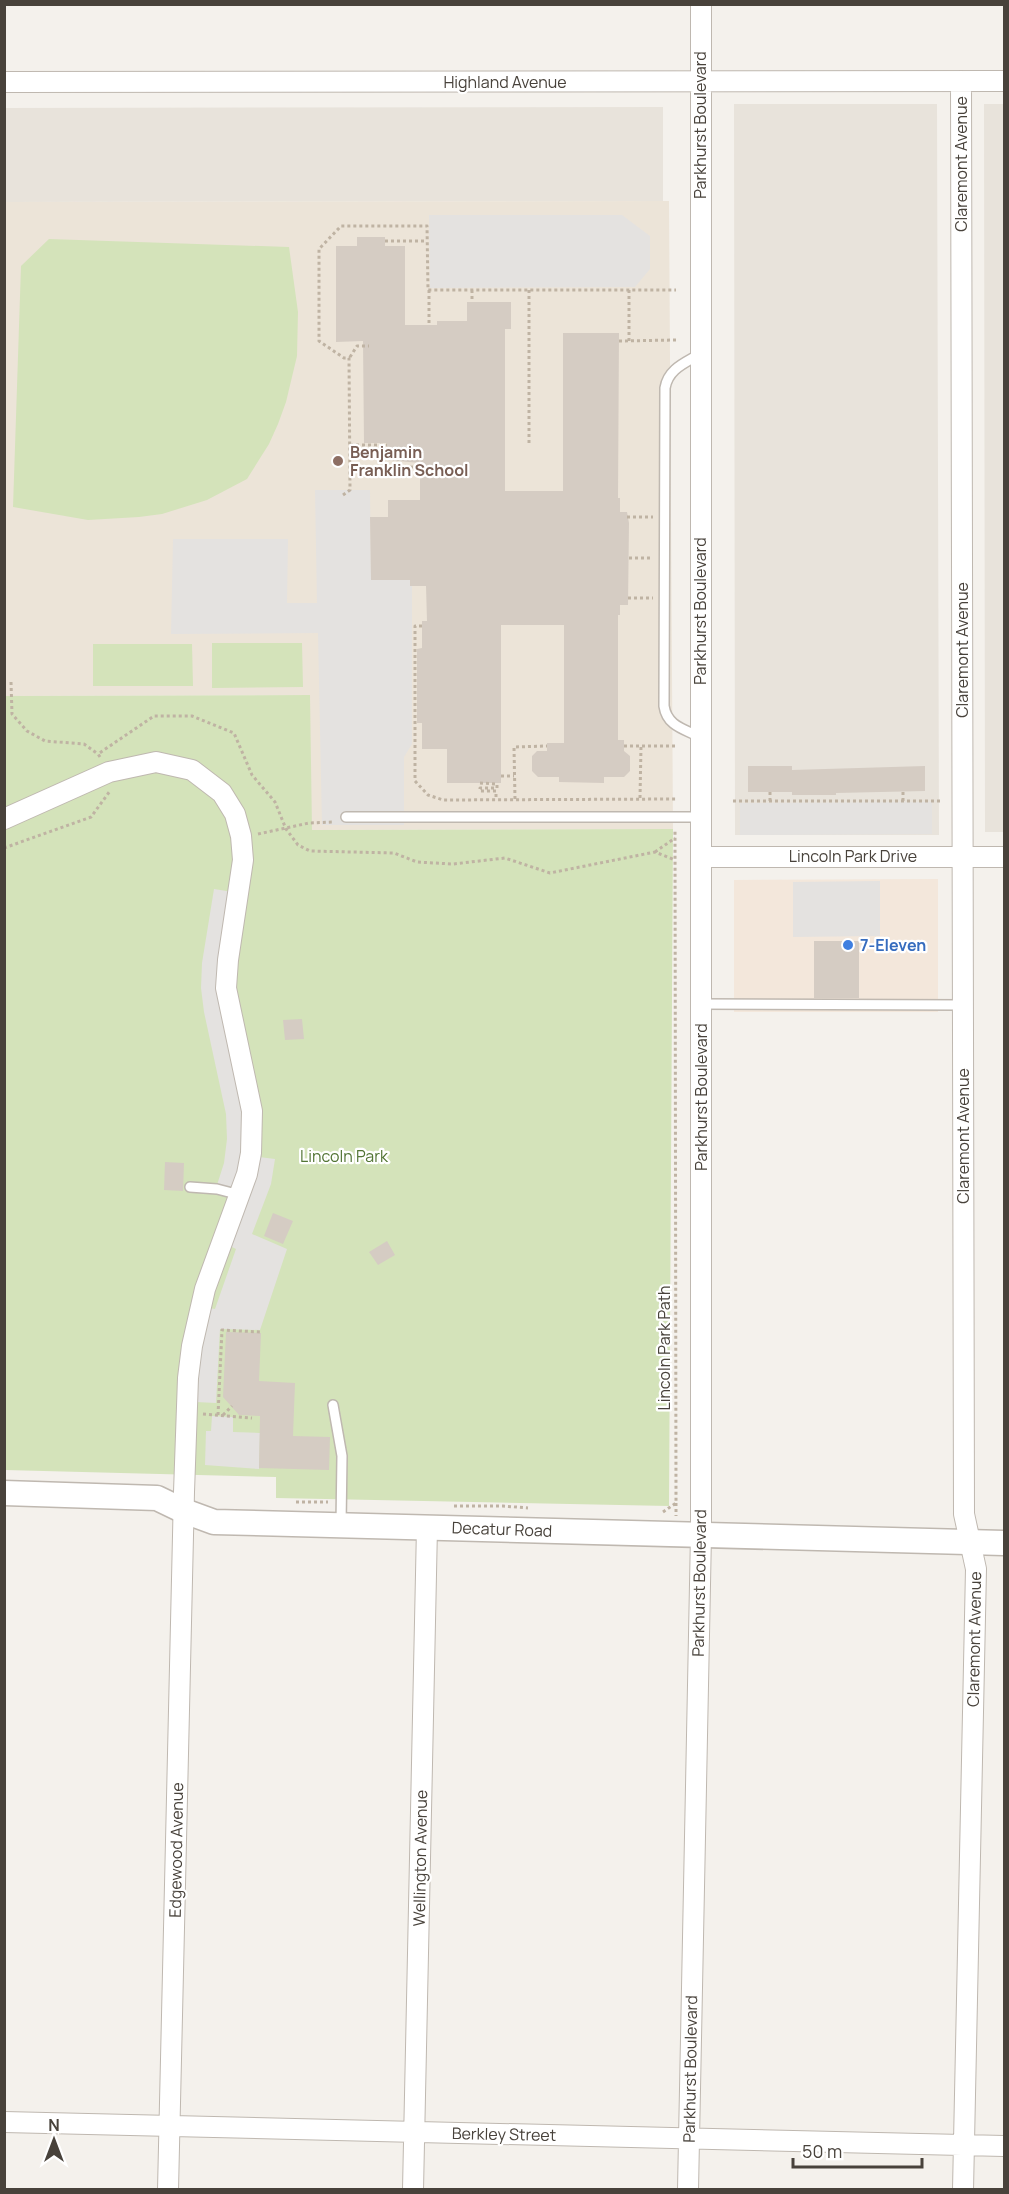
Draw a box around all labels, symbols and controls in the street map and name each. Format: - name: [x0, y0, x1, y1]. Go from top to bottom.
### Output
- street label: Parkhurst Boulevard: [689, 51, 711, 199]
- street label: Highland Avenue: [443, 71, 567, 93]
- street label: Claremont Avenue: [950, 96, 972, 232]
- place label: Benjamin Franklin School: [350, 441, 469, 481]
- marker: Benjamin Franklin School: [331, 454, 345, 468]
- street label: Parkhurst Boulevard: [689, 537, 711, 685]
- street label: Claremont Avenue: [951, 582, 973, 718]
- street label: Lincoln Park Drive: [789, 845, 917, 867]
- place label: 7-Eleven: [860, 934, 926, 956]
- marker: 7-Eleven: [841, 938, 855, 952]
- street label: Parkhurst Boulevard: [690, 1023, 712, 1171]
- street label: Claremont Avenue: [952, 1068, 974, 1204]
- park label: Lincoln Park: [300, 1145, 389, 1167]
- street label: Lincoln Park Path: [653, 1285, 675, 1411]
- street label: Parkhurst Boulevard: [687, 1509, 711, 1657]
- street label: Decatur Road: [451, 1516, 553, 1542]
- street label: Claremont Avenue: [962, 1571, 986, 1707]
- street label: Edgewood Avenue: [164, 1782, 188, 1918]
- street label: Wellington Avenue: [408, 1790, 432, 1926]
- street label: Parkhurst Boulevard: [678, 1995, 702, 2143]
- north arrow: [24, 2110, 84, 2170]
- text: N: [48, 2114, 60, 2136]
- street label: Berkley Street: [452, 2122, 556, 2146]
- scale bar: [793, 2131, 922, 2169]
- text: 50 m: [802, 2139, 842, 2163]

